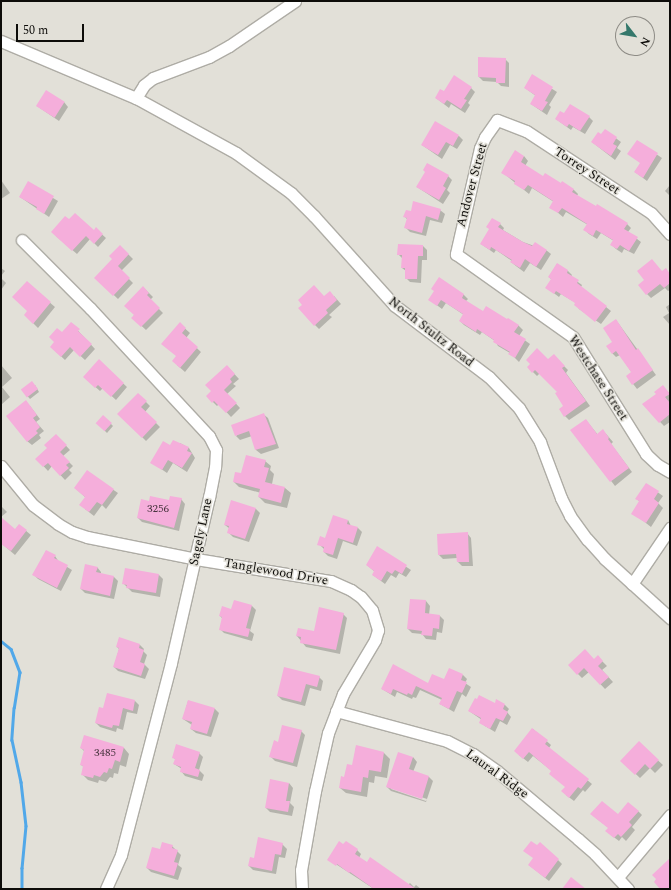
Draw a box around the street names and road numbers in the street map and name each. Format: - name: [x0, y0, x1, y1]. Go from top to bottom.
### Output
- street label: Andover Street: [453, 141, 491, 229]
- street label: Torrey Street: [551, 144, 623, 198]
- street label: North Stultz Road: [385, 294, 477, 370]
- street label: Westchase Street: [565, 333, 631, 423]
- street label: Sagely Lane: [186, 497, 216, 567]
- street label: Tanglewood Drive: [223, 555, 329, 589]
- street label: Laural Ridge: [463, 746, 531, 802]

